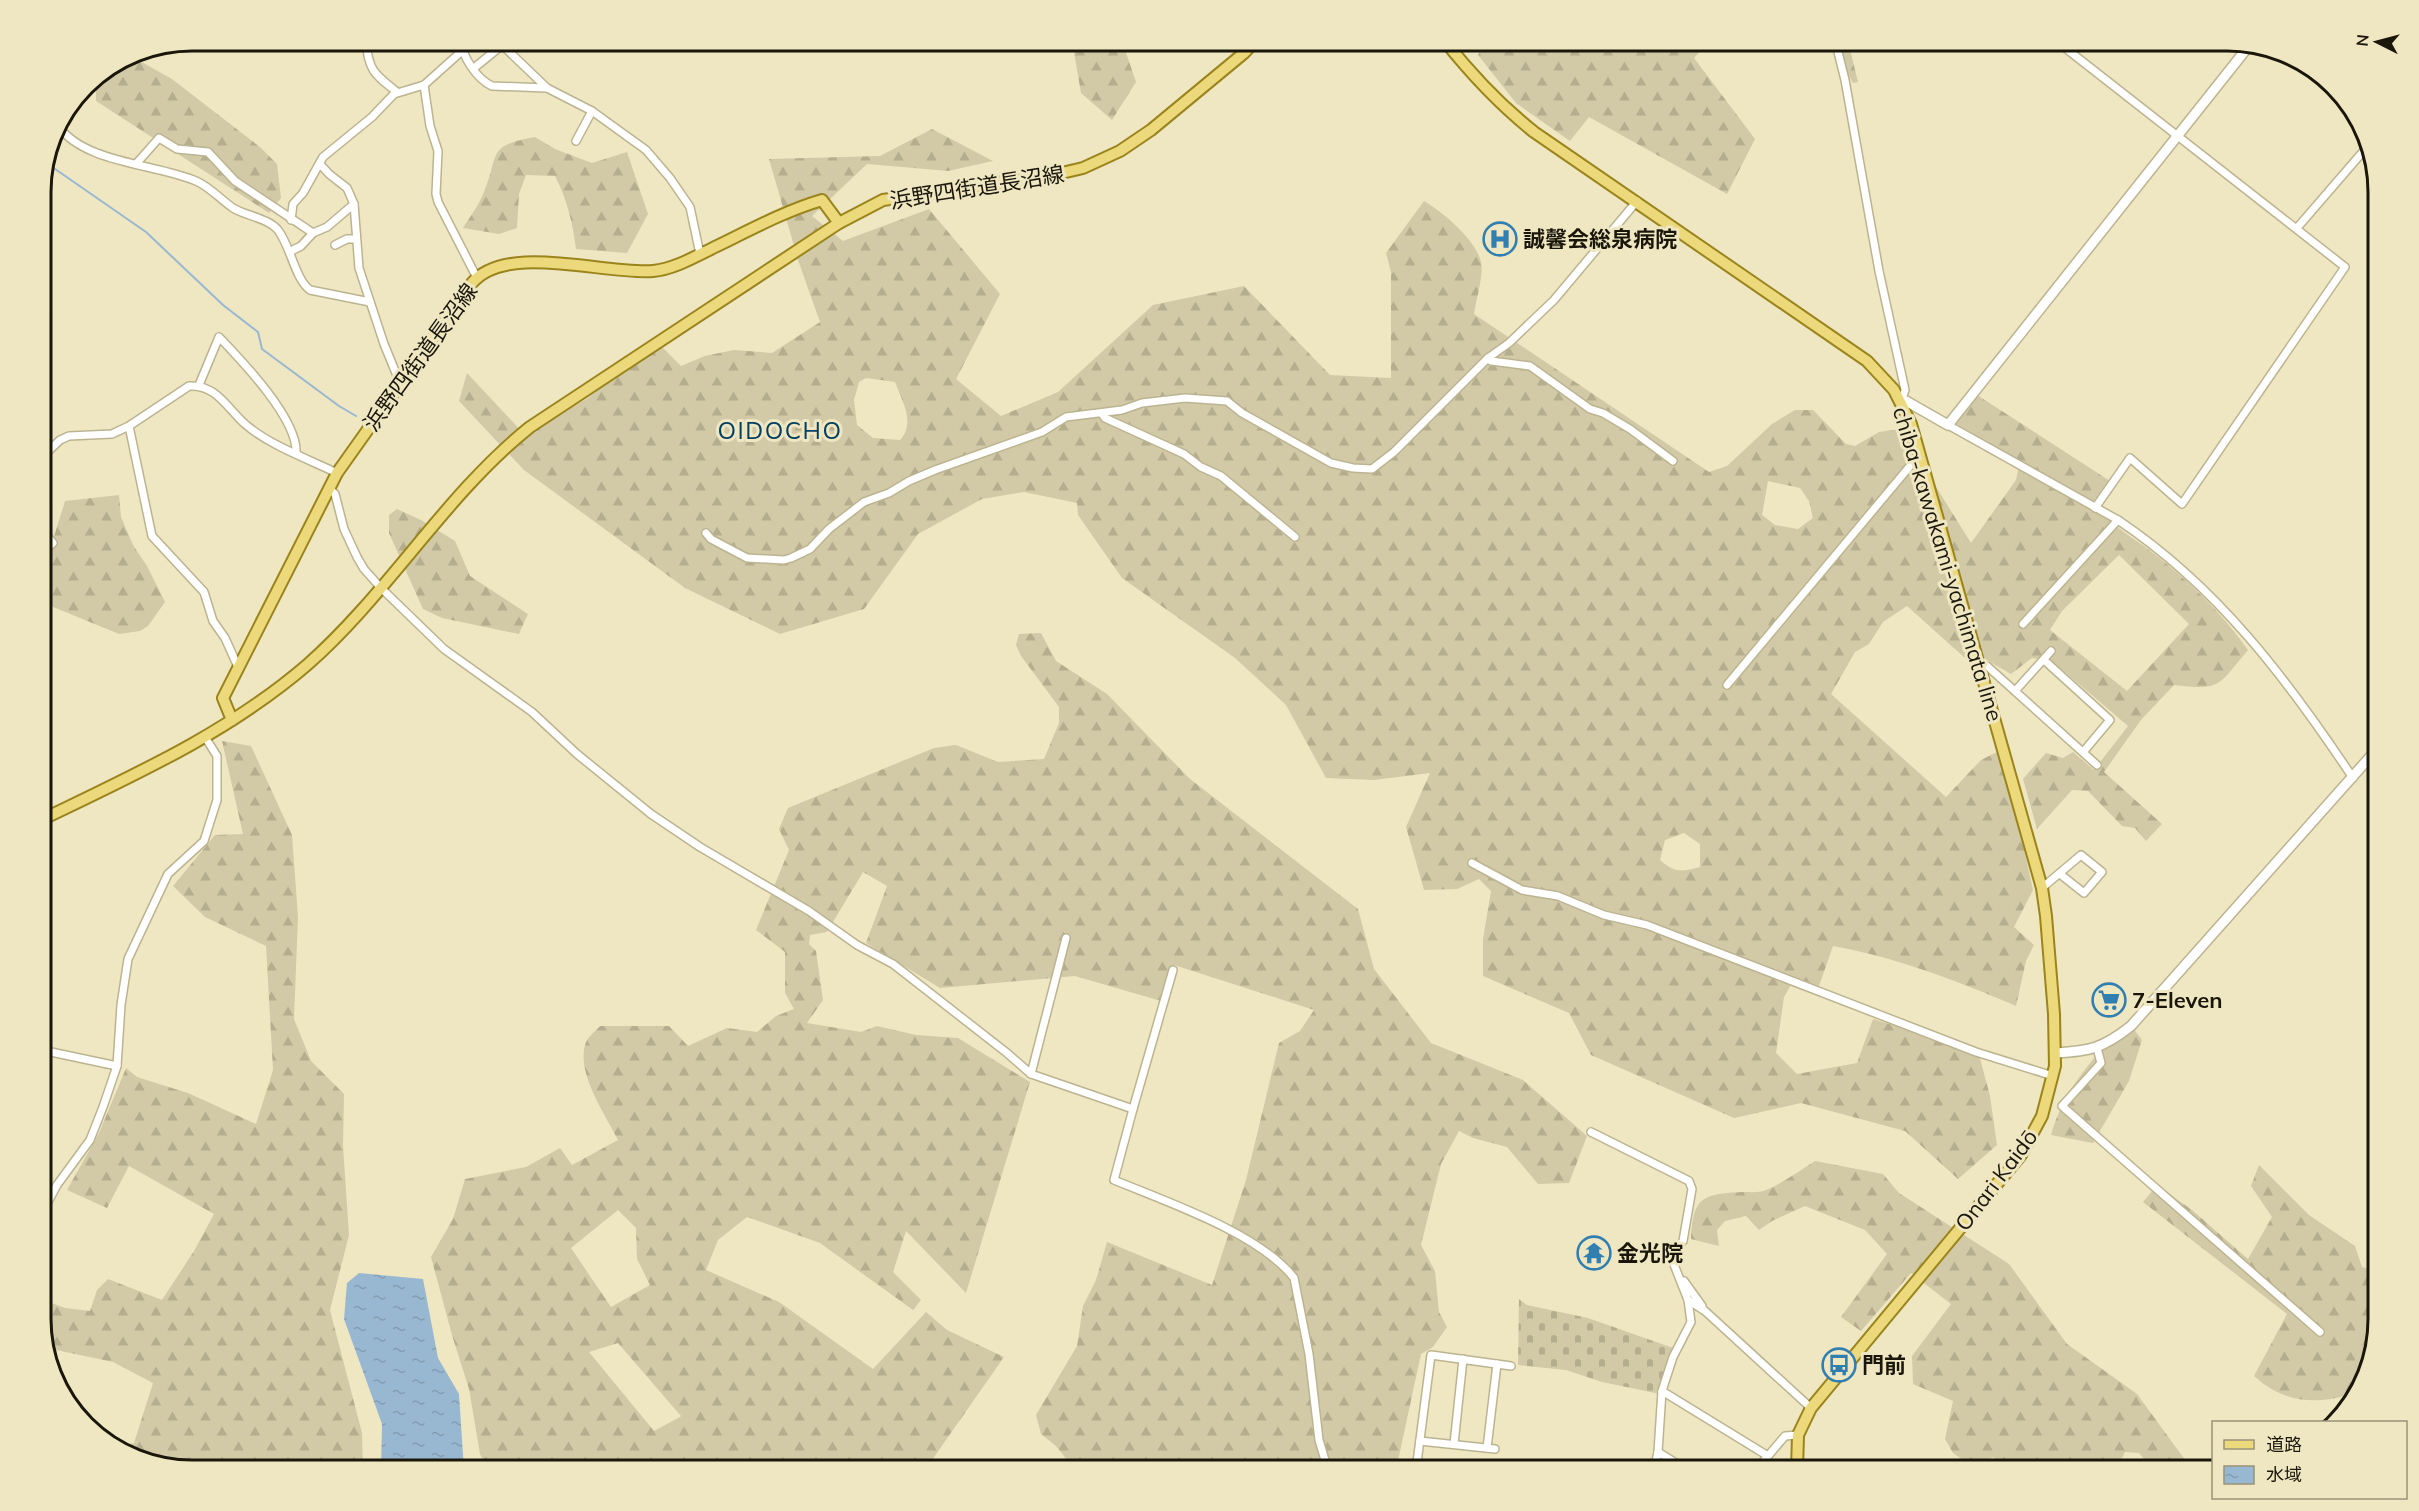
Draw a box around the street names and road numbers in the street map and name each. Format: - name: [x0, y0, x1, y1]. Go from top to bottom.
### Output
- street label: 浜野四街道長沼線: [888, 159, 1066, 215]
- street label: 浜野四街道長沼線: [357, 278, 483, 436]
- street label: chiba-kawakami-yachimata line: [1887, 403, 2009, 725]
- street label: Onari Kaidō: [1949, 1124, 2043, 1236]

